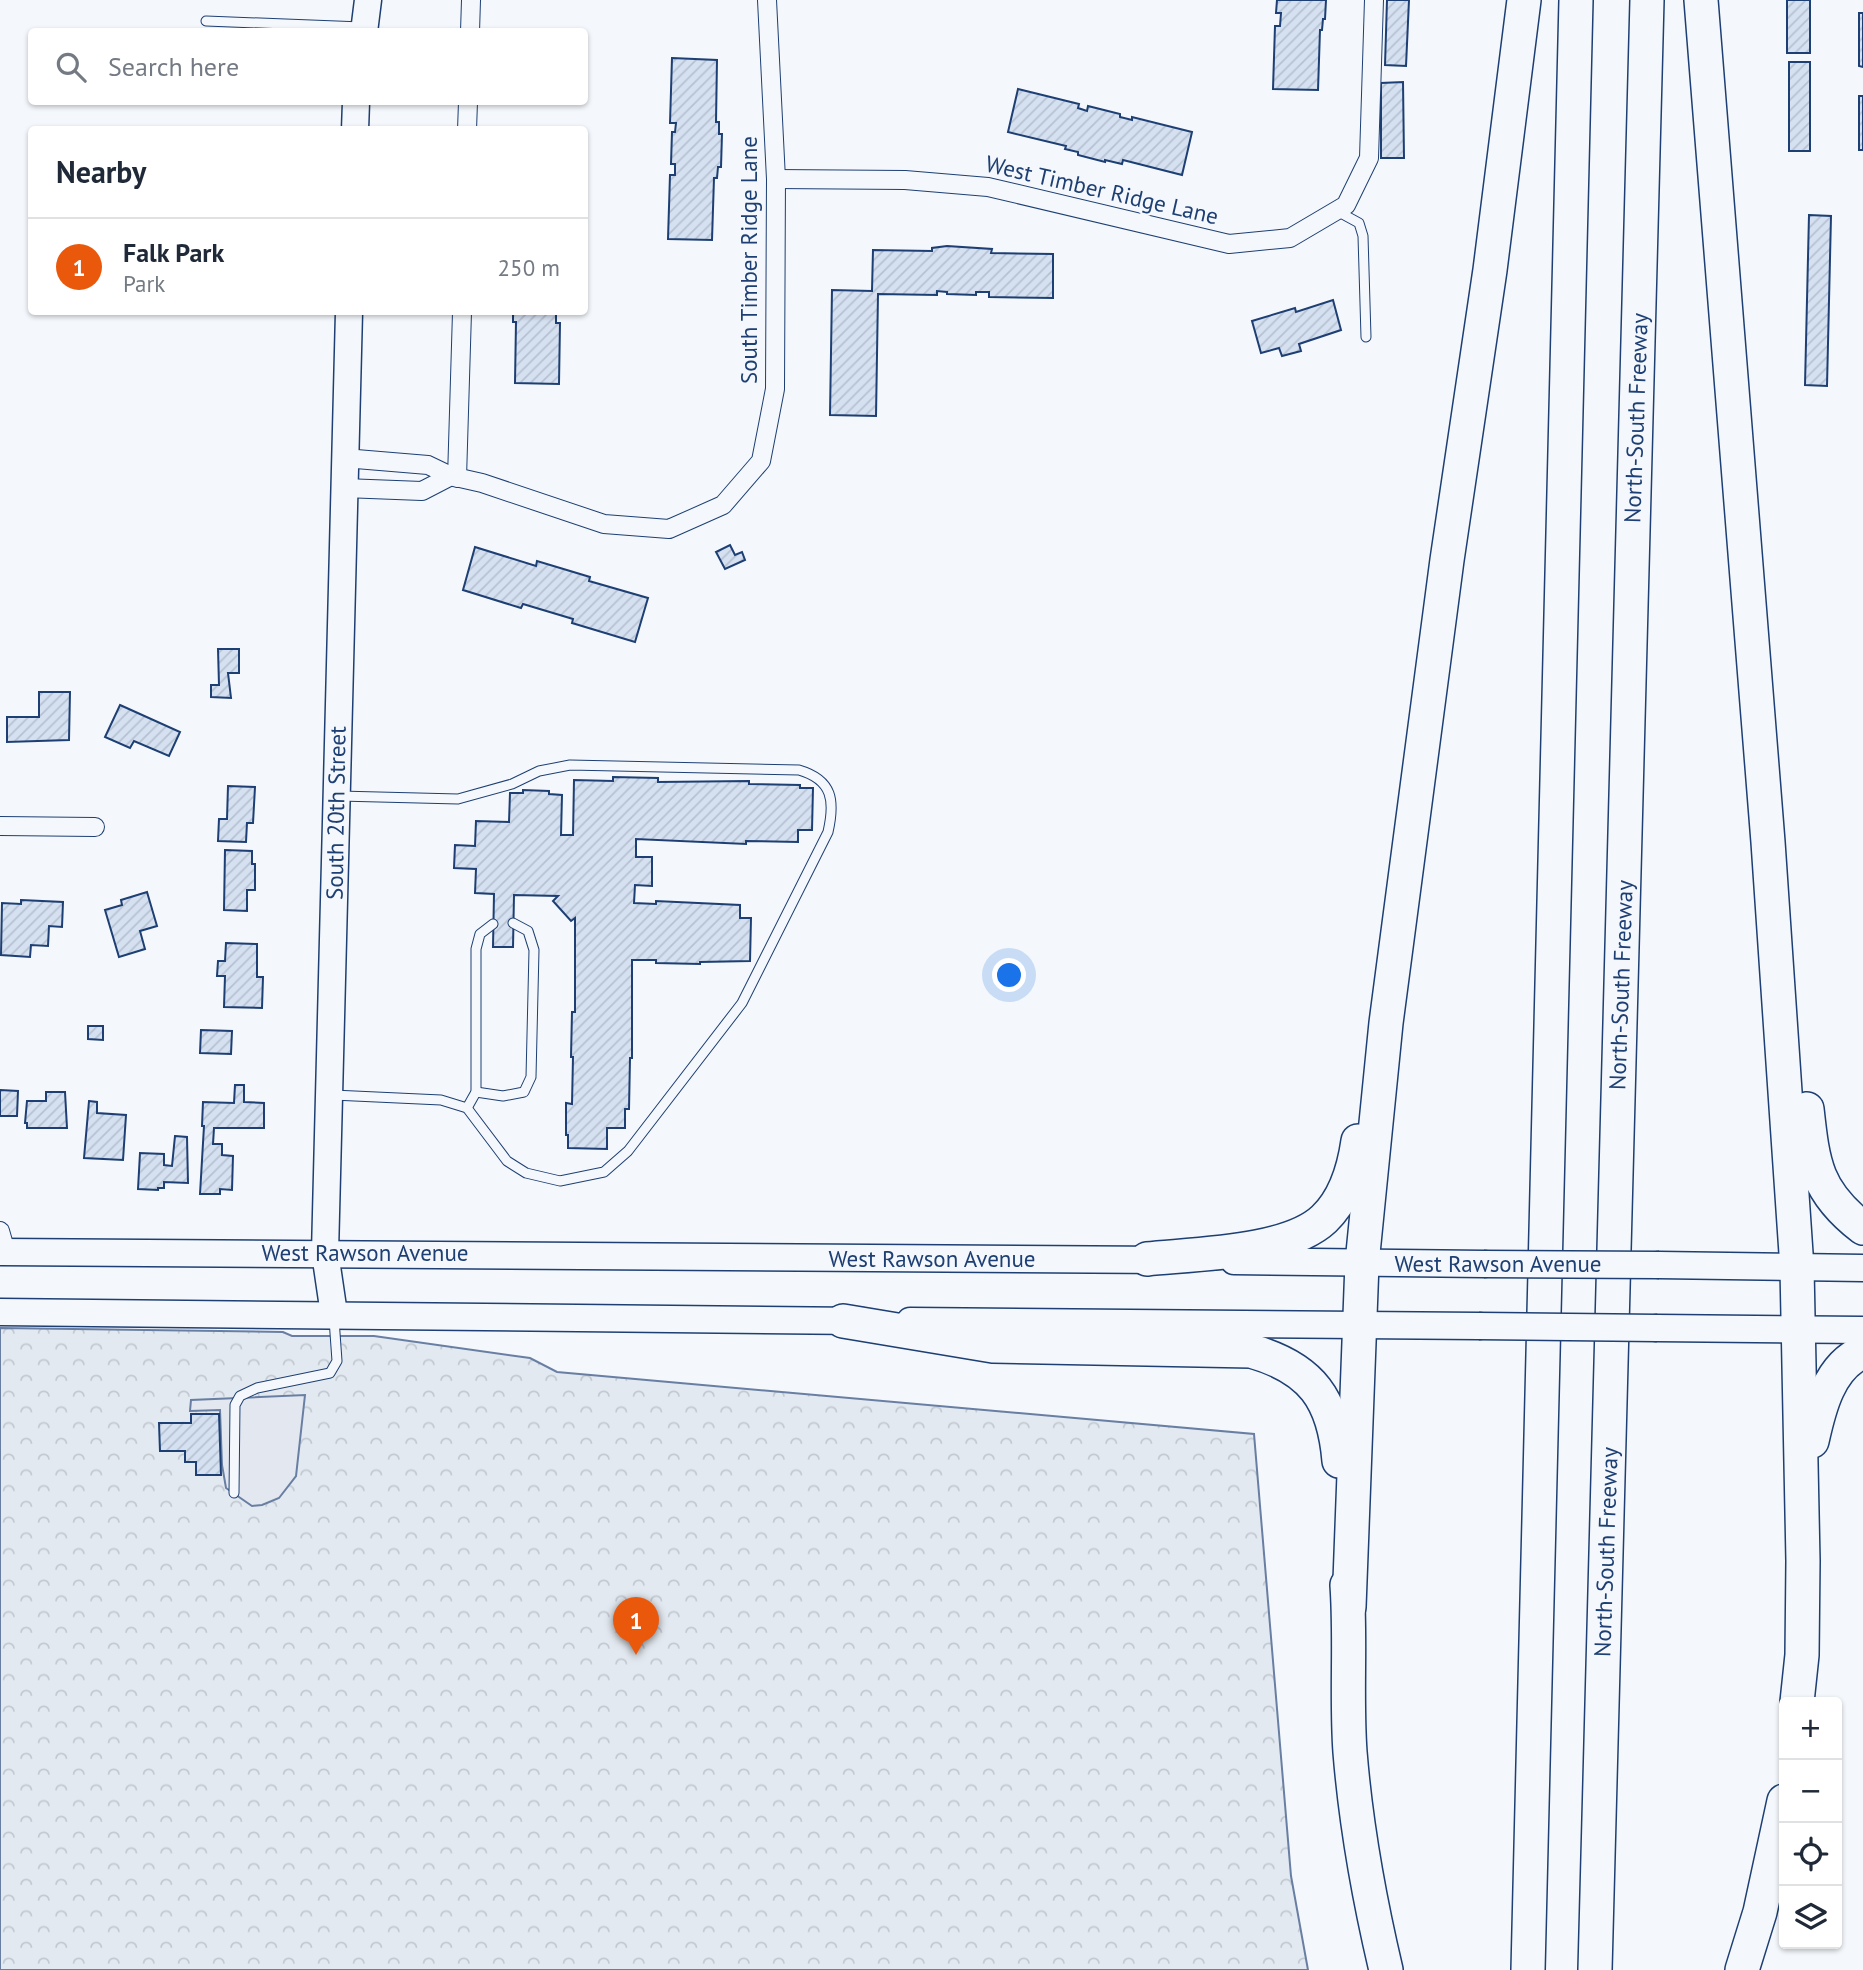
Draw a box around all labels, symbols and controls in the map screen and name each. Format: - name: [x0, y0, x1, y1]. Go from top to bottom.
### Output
- search box: [28, 28, 588, 105]
- icon: search: [52, 48, 90, 86]
- text: Search here: [108, 50, 239, 83]
- street label: South Timber Ridge Lane: [734, 136, 763, 384]
- street label: West Timber Ridge Lane: [983, 149, 1221, 230]
- text: Nearby: [56, 152, 146, 191]
- text: Falk Park: [123, 236, 224, 269]
- text: 1: [72, 253, 86, 282]
- text: 250 m: [498, 253, 560, 282]
- text: Park: [123, 269, 165, 298]
- street label: North-South Freeway: [1617, 312, 1654, 523]
- street label: South 20th Street: [319, 726, 352, 900]
- street label: North-South Freeway: [1602, 879, 1639, 1090]
- your location: [992, 958, 1026, 992]
- street label: West Rawson Avenue: [262, 1238, 468, 1267]
- street label: West Rawson Avenue: [829, 1244, 1035, 1273]
- street label: West Rawson Avenue: [1395, 1249, 1601, 1278]
- street label: North-South Freeway: [1587, 1446, 1624, 1657]
- pin: 1: [613, 1597, 659, 1655]
- map controls: [1779, 1697, 1842, 1949]
- button: +: [1779, 1697, 1842, 1760]
- button: −: [1779, 1760, 1842, 1823]
- button: locate: [1779, 1823, 1842, 1886]
- button: layers: [1779, 1886, 1842, 1949]

